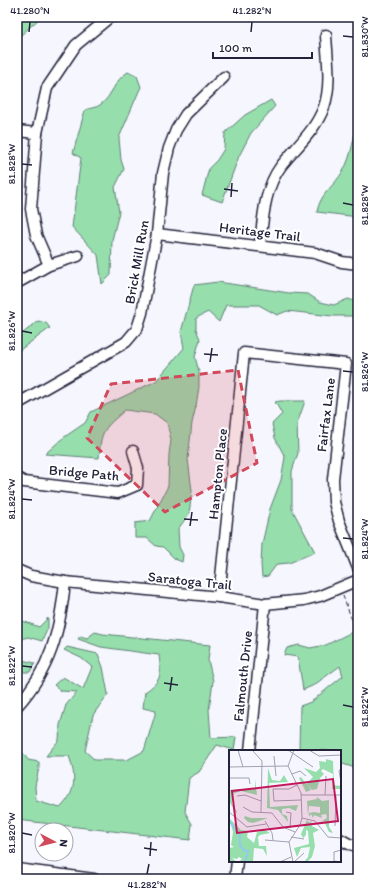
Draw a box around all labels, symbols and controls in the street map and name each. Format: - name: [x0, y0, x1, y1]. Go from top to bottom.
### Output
- text: 41.280°N: [10, 4, 50, 17]
- text: 41.282°N: [233, 4, 272, 17]
- text: 81.830°W: [358, 16, 371, 58]
- scale bar: [213, 34, 312, 60]
- text: 100 m: [219, 41, 252, 55]
- text: 81.828°W: [5, 143, 18, 184]
- text: 81.828°W: [358, 184, 371, 225]
- street label: Brick Mill Run: [121, 218, 153, 305]
- street label: Heritage Trail: [218, 219, 302, 245]
- text: 81.826°W: [5, 311, 18, 351]
- text: 81.826°W: [358, 352, 371, 392]
- street label: Fairfax Lane: [313, 377, 339, 453]
- street label: Hampton Place: [205, 427, 231, 520]
- street label: Bridge Path: [48, 461, 120, 485]
- text: 81.824°W: [5, 478, 18, 519]
- text: 81.824°W: [358, 518, 371, 559]
- street label: Saratoga Trail: [147, 568, 233, 594]
- street label: Falmouth Drive: [230, 629, 256, 722]
- text: 81.822°W: [5, 646, 18, 686]
- text: 81.822°W: [358, 687, 371, 727]
- inset map: [229, 750, 341, 862]
- text: 81.820°W: [5, 812, 18, 853]
- north arrow: [34, 822, 74, 862]
- text: N: [57, 839, 70, 848]
- text: 41.282°N: [128, 878, 167, 891]

